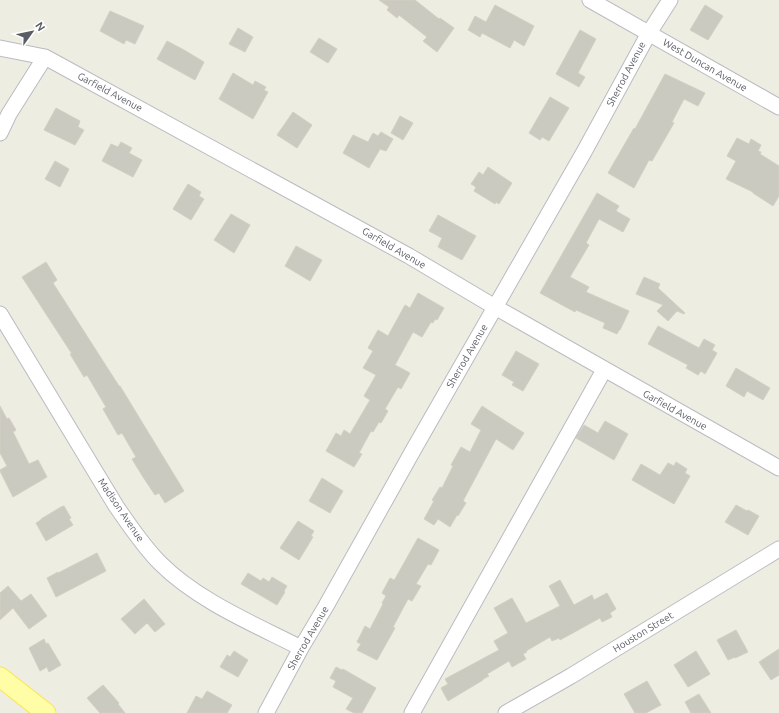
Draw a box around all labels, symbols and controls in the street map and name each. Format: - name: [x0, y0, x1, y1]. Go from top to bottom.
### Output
- north arrow: [12, 12, 52, 52]
- text: N: [33, 20, 48, 33]
- street label: West Duncan Avenue: [661, 36, 749, 94]
- street label: Sherrod Avenue: [604, 40, 648, 108]
- street label: Garfield Avenue: [76, 70, 144, 114]
- street label: Garfield Avenue: [360, 225, 428, 271]
- street label: Sherrod Avenue: [444, 322, 490, 390]
- street label: Garfield Avenue: [641, 388, 709, 432]
- street label: Madison Avenue: [96, 476, 146, 544]
- street label: Sherrod Avenue: [285, 604, 331, 672]
- street label: Houston Street: [611, 610, 675, 654]

